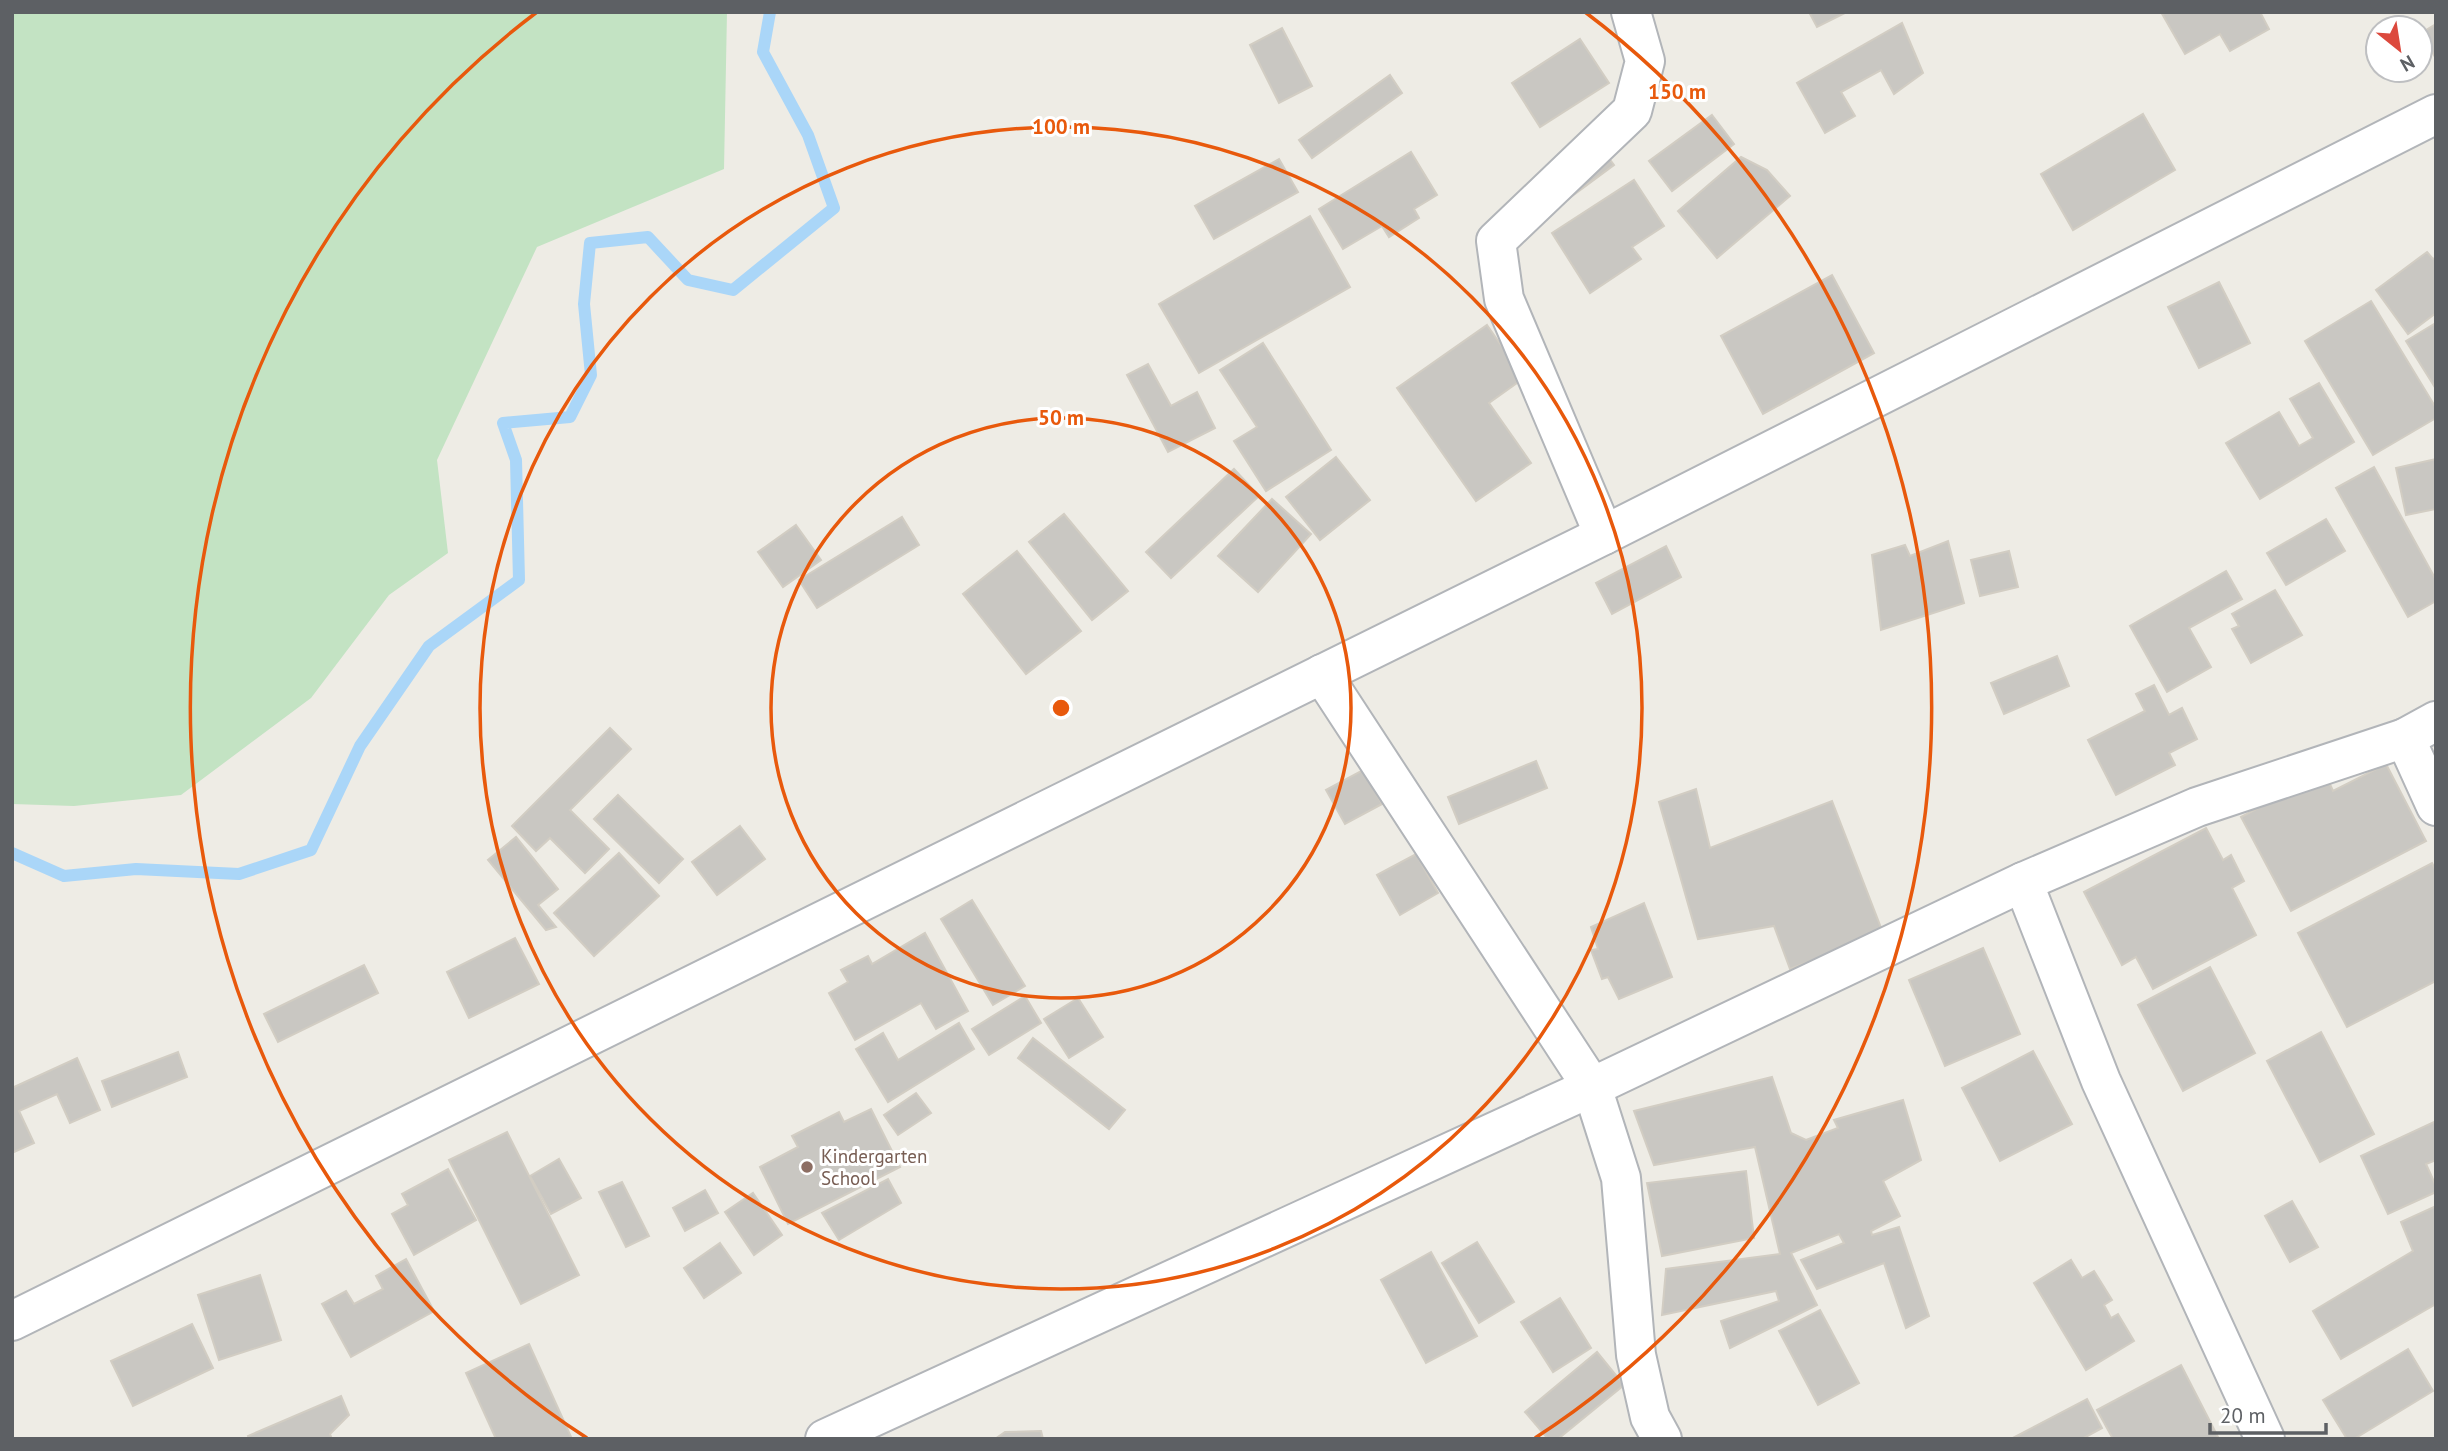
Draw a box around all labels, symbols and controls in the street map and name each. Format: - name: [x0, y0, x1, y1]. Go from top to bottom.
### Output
- north arrow: [2364, 14, 2434, 84]
- text: N: [2396, 50, 2419, 77]
- text: 150 m: [1648, 78, 1706, 105]
- text: 100 m: [1032, 113, 1090, 140]
- text: 50 m: [1038, 404, 1084, 431]
- centre of rings: [1049, 696, 1073, 720]
- place label: Kindergarten School: [821, 1144, 927, 1190]
- marker: Kindergarten School: [799, 1159, 815, 1175]
- scale bar: [2210, 1392, 2326, 1436]
- text: 20 m: [2220, 1402, 2266, 1429]

